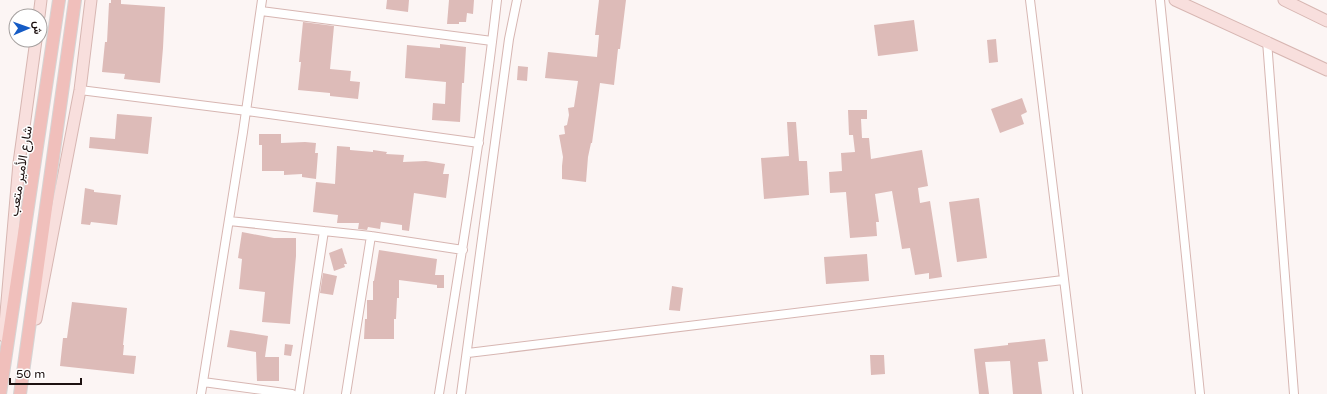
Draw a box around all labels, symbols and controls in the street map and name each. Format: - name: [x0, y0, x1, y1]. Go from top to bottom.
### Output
- north arrow: [8, 8, 48, 48]
- text: ش: [31, 21, 44, 35]
- street label: شارع الأمير متعب: [6, 125, 37, 218]
- scale bar: [10, 360, 81, 386]
- text: 50 m: [16, 367, 45, 381]

